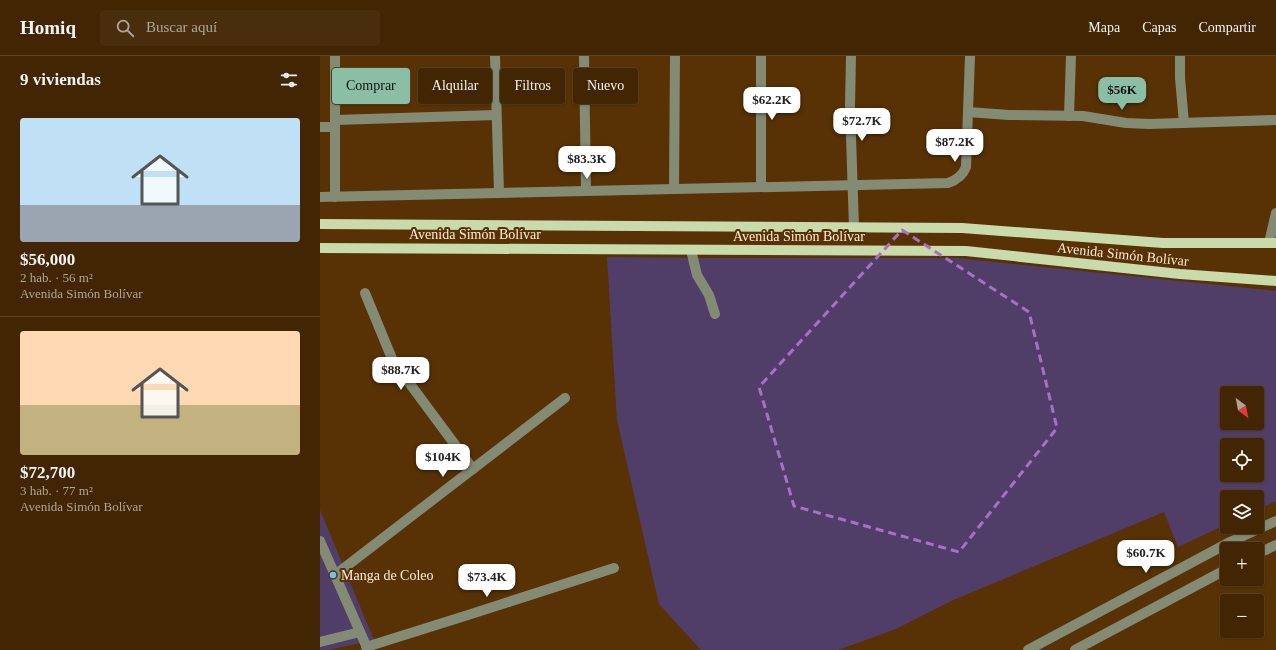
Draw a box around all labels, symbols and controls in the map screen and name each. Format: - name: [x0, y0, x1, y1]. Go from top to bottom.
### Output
- search box: [100, 10, 380, 46]
- text: Homiq: [20, 17, 76, 38]
- icon: search: [114, 17, 136, 39]
- text: Buscar aquí: [146, 19, 217, 35]
- text: Mapa: [1088, 20, 1120, 35]
- text: Capas: [1142, 20, 1176, 35]
- text: Compartir: [1198, 20, 1256, 35]
- chip: Comprar: [332, 68, 410, 104]
- chip: Alquilar: [418, 68, 492, 104]
- chip: Filtros: [500, 68, 565, 104]
- chip: Nuevo: [573, 68, 638, 104]
- icon: filters: [278, 69, 300, 91]
- text: 9 viviendas: [20, 70, 101, 89]
- pin: $56K: [1098, 77, 1146, 111]
- text: $56K: [1107, 82, 1137, 97]
- pin: $62.2K: [739, 87, 805, 121]
- text: $62.2K: [752, 92, 792, 107]
- pin: $72.7K: [829, 108, 895, 142]
- text: $72.7K: [842, 113, 882, 128]
- pin: $87.2K: [922, 129, 988, 163]
- text: $87.2K: [935, 134, 975, 149]
- icon: home: [124, 144, 196, 216]
- pin: $83.3K: [554, 146, 620, 180]
- text: $83.3K: [567, 151, 607, 166]
- street label: Avenida Simón Bolívar: [409, 227, 541, 242]
- street label: Avenida Simón Bolívar: [733, 229, 865, 244]
- street label: Avenida Simón Bolívar: [1057, 240, 1190, 269]
- text: $56,000: [20, 250, 75, 269]
- text: 2 hab. · 56 m²: [20, 270, 93, 285]
- text: Avenida Simón Bolívar: [20, 286, 143, 301]
- icon: home: [124, 357, 196, 429]
- pin: $88.7K: [368, 357, 434, 391]
- text: $88.7K: [381, 362, 421, 377]
- north arrow: [1220, 386, 1264, 430]
- map controls: [1220, 386, 1264, 638]
- button: locate: [1220, 438, 1264, 482]
- pin: $104K: [415, 444, 471, 478]
- text: $104K: [425, 449, 461, 464]
- text: $72,700: [20, 463, 75, 482]
- text: 3 hab. · 77 m²: [20, 483, 93, 498]
- button: layers: [1220, 490, 1264, 534]
- text: Avenida Simón Bolívar: [20, 499, 143, 514]
- pin: $60.7K: [1113, 540, 1179, 574]
- button: +: [1220, 542, 1264, 586]
- text: $60.7K: [1126, 545, 1166, 560]
- pin: $73.4K: [454, 564, 520, 598]
- place label: Manga de Coleo: [341, 568, 434, 583]
- text: $73.4K: [467, 569, 507, 584]
- marker: Manga de Coleo: [328, 570, 338, 580]
- button: −: [1220, 594, 1264, 638]

